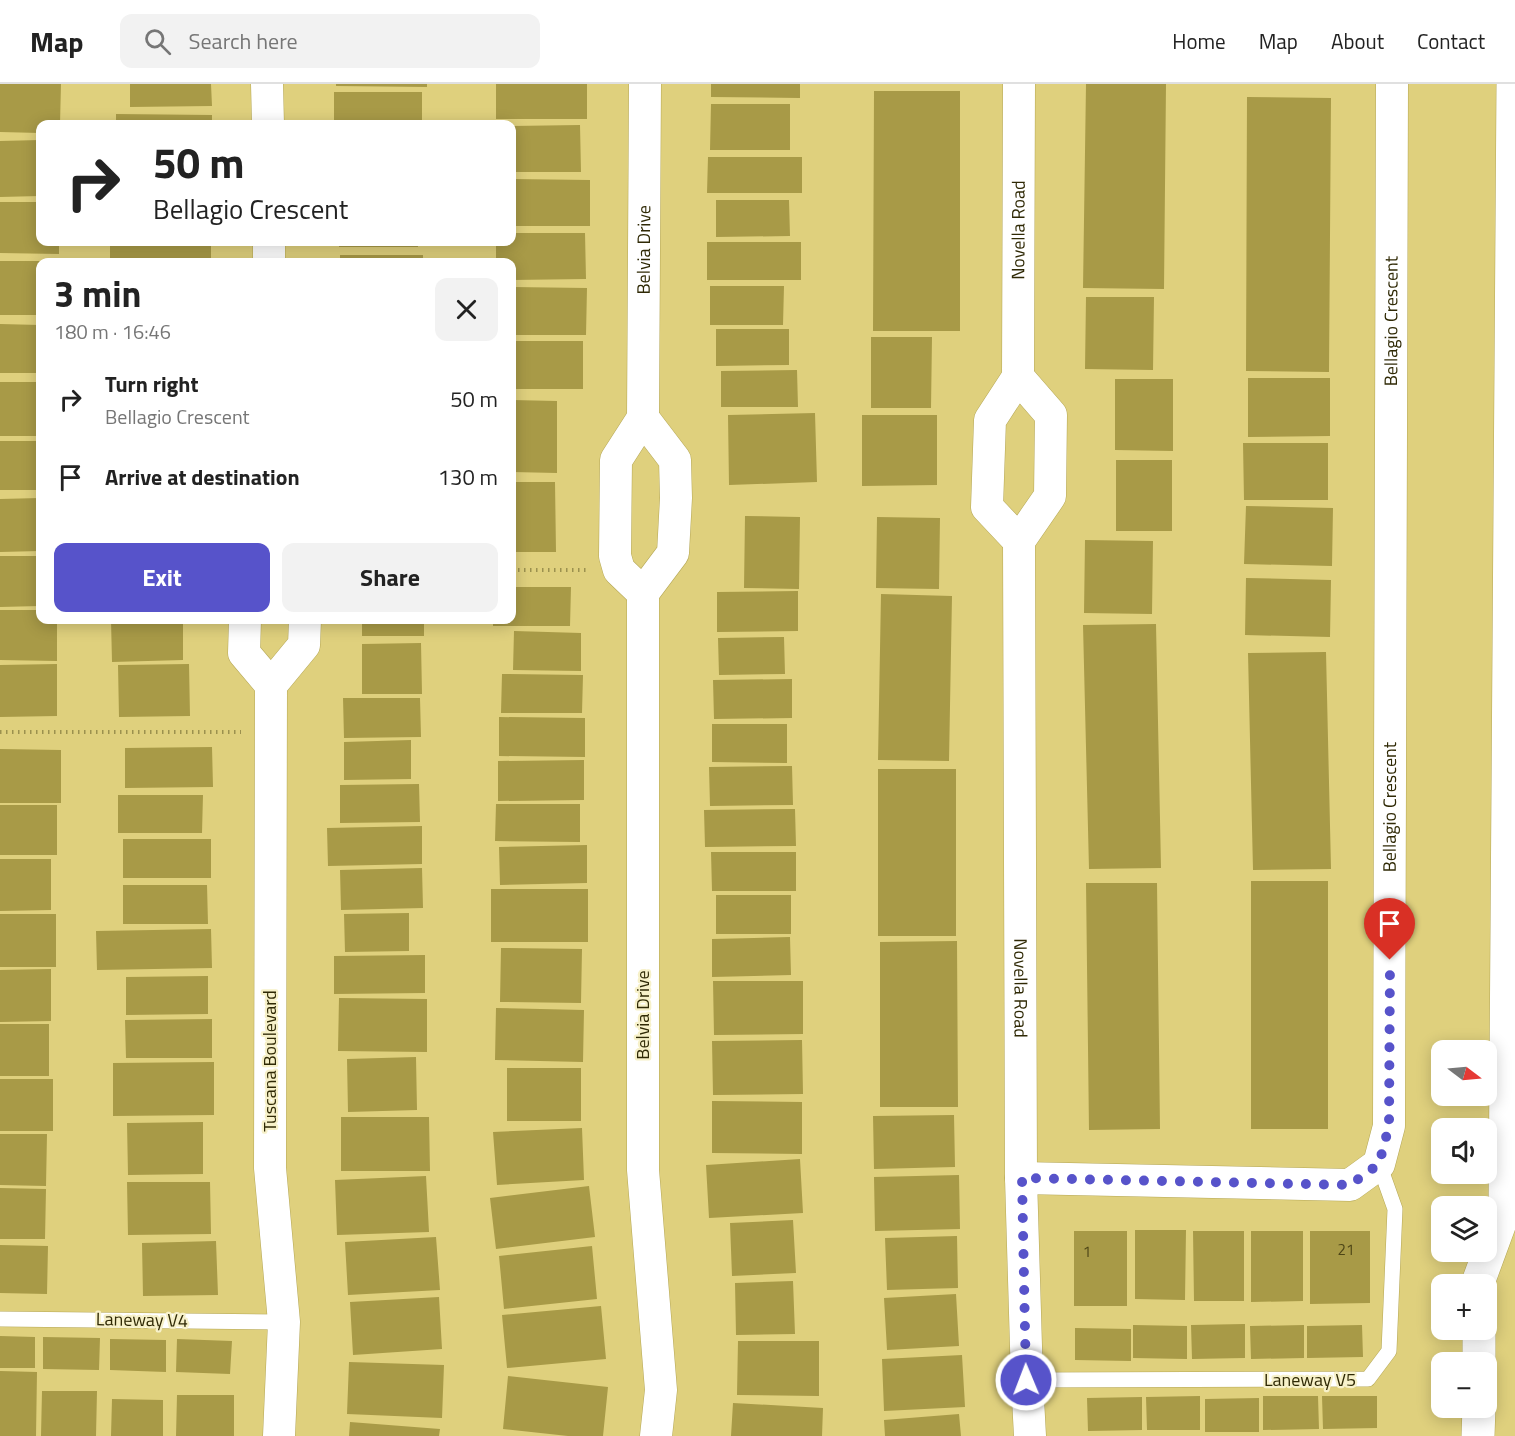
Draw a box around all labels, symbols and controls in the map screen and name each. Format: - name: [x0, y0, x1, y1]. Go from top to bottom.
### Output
- search box: [120, 14, 540, 68]
- text: Map: [30, 20, 84, 63]
- text: Search here: [189, 24, 298, 58]
- icon: search: [141, 25, 174, 58]
- text: Home: [1172, 25, 1226, 57]
- text: Map: [1259, 25, 1298, 57]
- text: About: [1331, 25, 1384, 57]
- text: Contact: [1417, 25, 1485, 57]
- text: 50 m: [153, 130, 245, 194]
- icon: right: [54, 144, 132, 222]
- street label: Novella Road: [1004, 180, 1032, 280]
- text: Bellagio Crescent: [153, 188, 348, 229]
- street label: Belvia Drive: [630, 205, 657, 295]
- street label: Bellagio Crescent: [1377, 255, 1405, 386]
- text: 3 min: [54, 266, 141, 321]
- button: close: [435, 278, 498, 341]
- text: 180 m · 16:46: [54, 316, 171, 347]
- text: Turn right: [105, 367, 199, 401]
- text: 50 m: [450, 382, 498, 416]
- icon: right: [54, 383, 87, 416]
- text: Bellagio Crescent: [105, 401, 250, 432]
- text: Arrive at destination: [105, 460, 300, 494]
- text: 130 m: [438, 460, 498, 494]
- icon: arrive: [54, 461, 87, 494]
- button: Exit: [54, 543, 270, 612]
- button: Share: [282, 543, 498, 612]
- street label: Bellagio Crescent: [1376, 741, 1403, 872]
- pin: [1364, 898, 1415, 960]
- icon: arrive: [1373, 907, 1406, 940]
- street label: Novella Road: [1007, 938, 1035, 1038]
- street label: Belvia Drive: [629, 970, 656, 1060]
- street label: Tuscana Boulevard: [256, 990, 283, 1132]
- north arrow: [1431, 1040, 1497, 1106]
- map controls: [1431, 1040, 1497, 1418]
- button: sound: [1431, 1118, 1497, 1184]
- button: layers: [1431, 1196, 1497, 1262]
- house number: 21: [1338, 1238, 1354, 1261]
- house number: 1: [1083, 1240, 1091, 1263]
- button: +: [1431, 1274, 1497, 1340]
- street label: Laneway V4: [96, 1305, 188, 1334]
- position arrow: [994, 1348, 1058, 1412]
- button: −: [1431, 1352, 1497, 1418]
- street label: Laneway V5: [1264, 1366, 1356, 1393]

